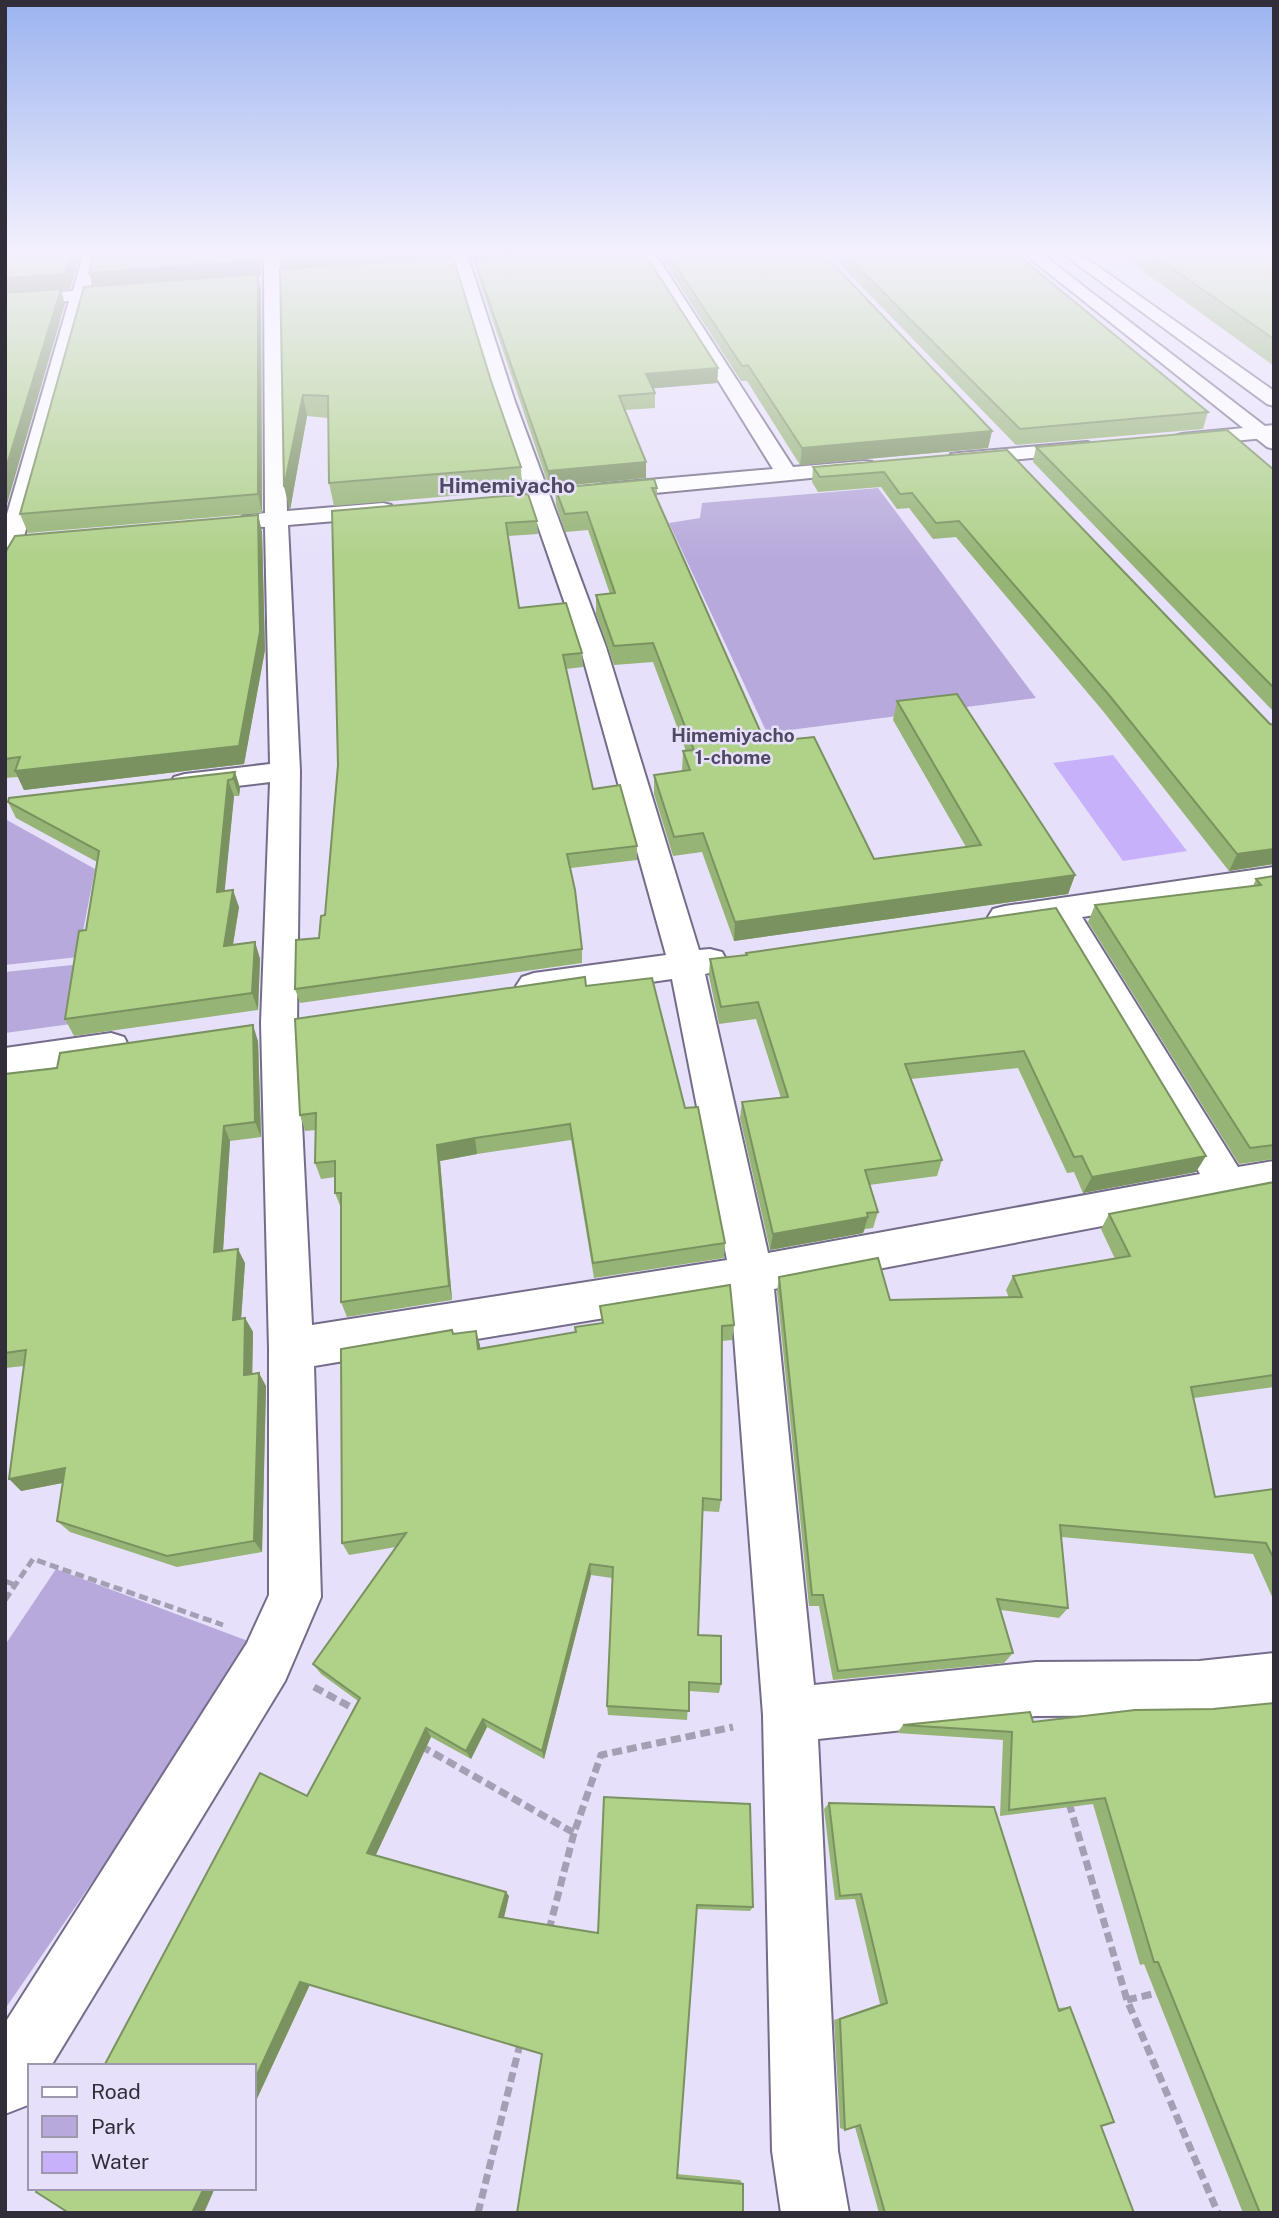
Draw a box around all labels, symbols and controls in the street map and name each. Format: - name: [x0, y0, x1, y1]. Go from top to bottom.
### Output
- district label: Himemiyacho: [439, 473, 575, 498]
- district label: Himemiyacho 1-chome: [671, 724, 795, 768]
- legend: [28, 2064, 256, 2190]
- text: Road: [91, 2079, 141, 2104]
- text: Park: [91, 2114, 136, 2139]
- text: Water: [91, 2149, 149, 2174]

